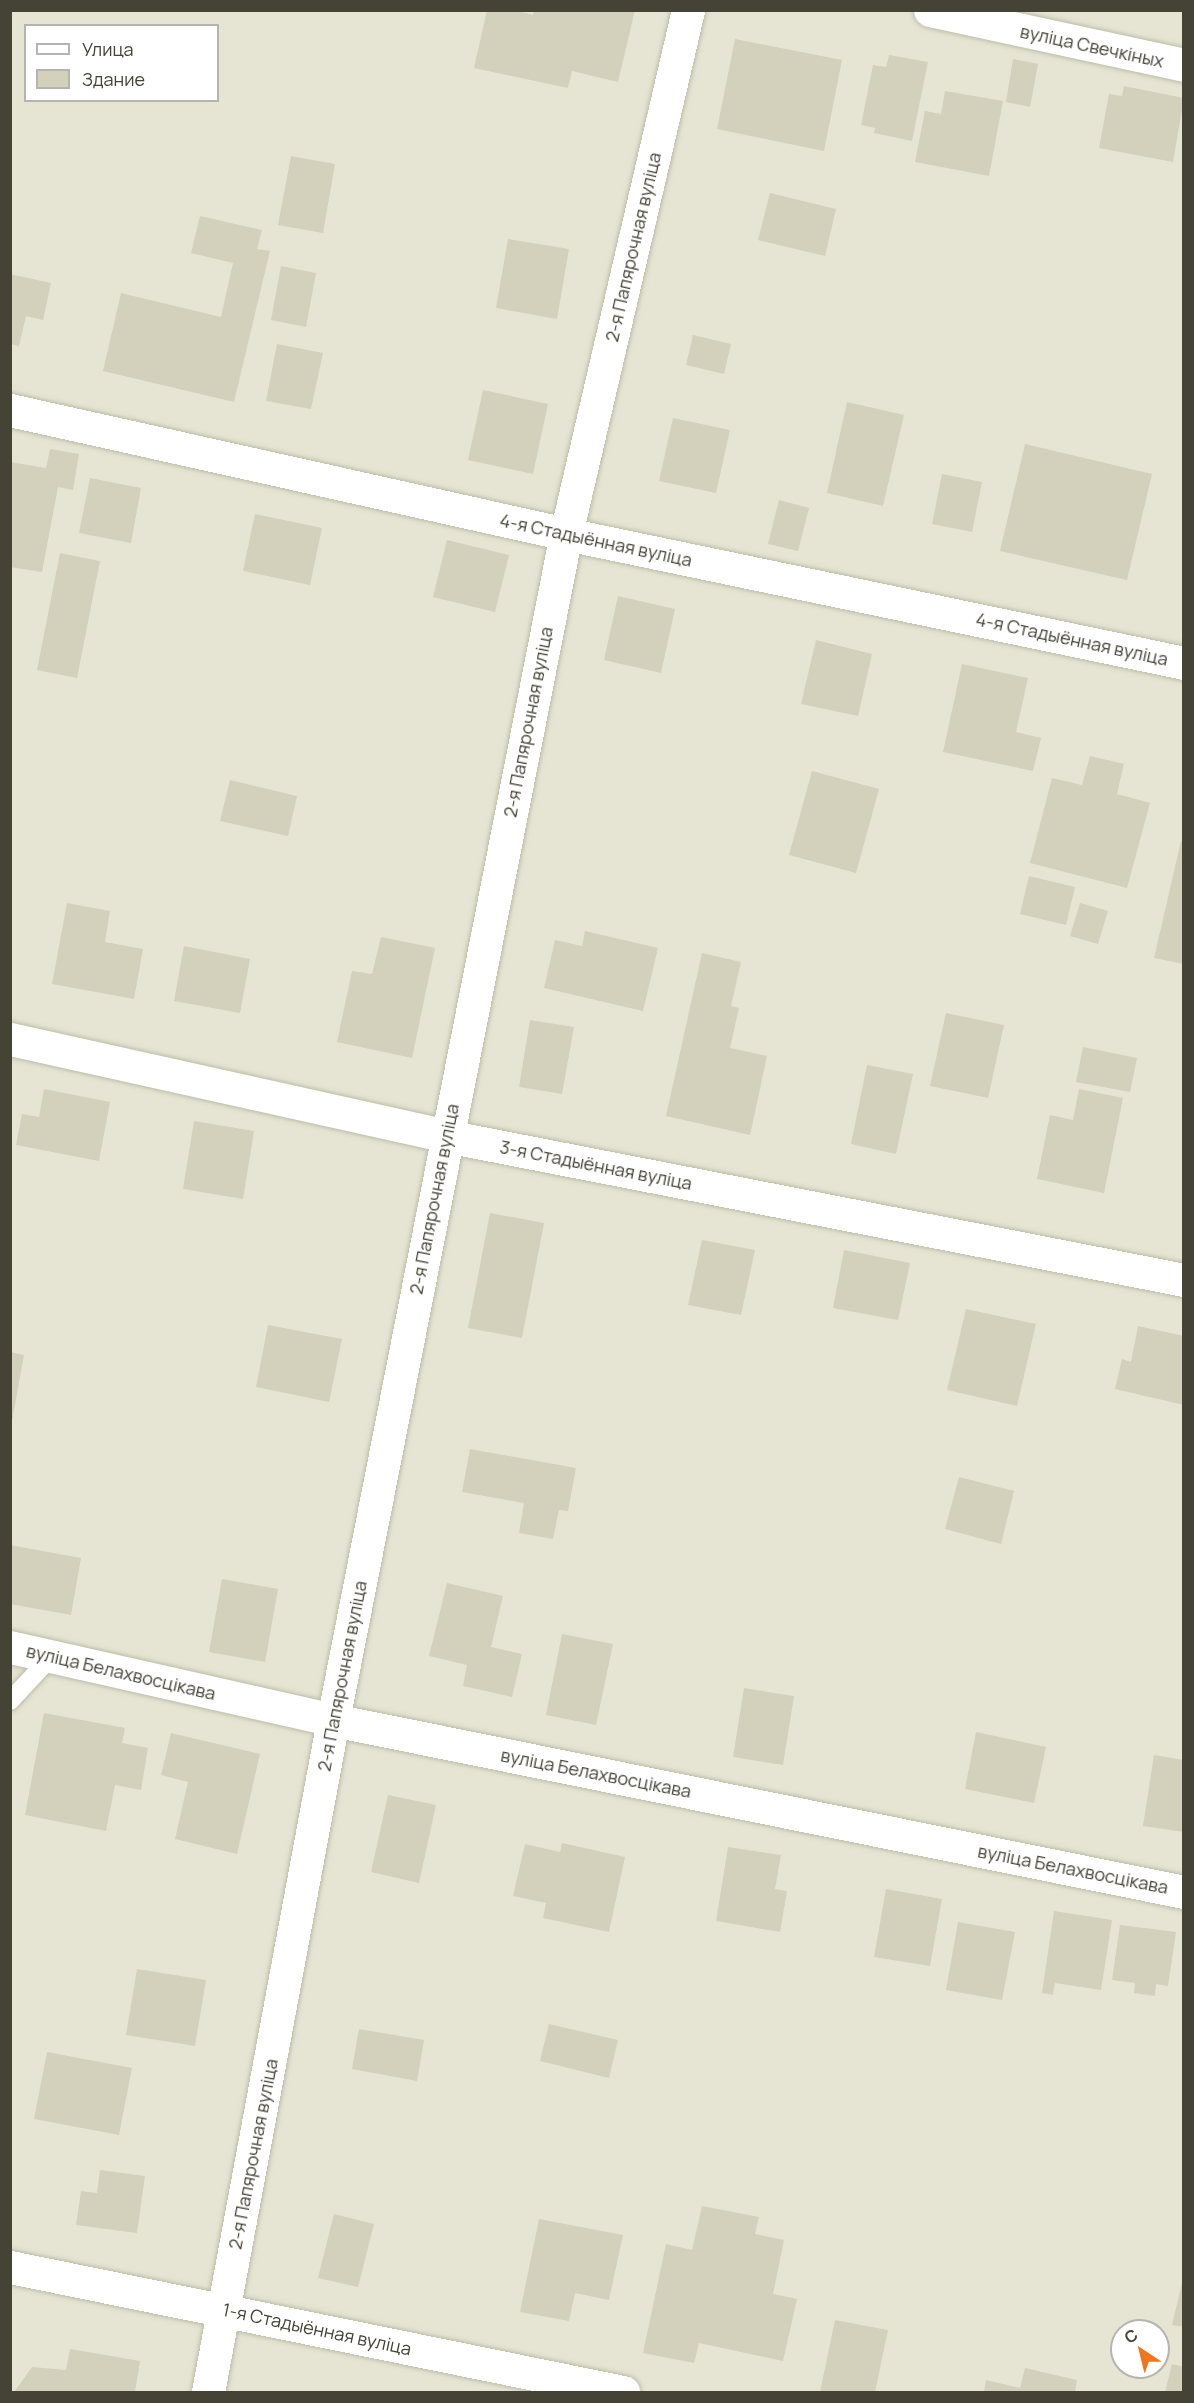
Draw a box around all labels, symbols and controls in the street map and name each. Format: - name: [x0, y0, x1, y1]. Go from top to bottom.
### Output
- street label: вуліца Свечкіных: [1018, 20, 1166, 72]
- legend: [24, 24, 219, 102]
- text: Улица: [82, 37, 134, 61]
- text: Здание: [82, 67, 145, 91]
- street label: 2-я Папярочная вуліца: [601, 150, 665, 344]
- street label: 4-я Стадыённая вуліца: [498, 509, 694, 571]
- street label: 4-я Стадыённая вуліца: [974, 608, 1170, 670]
- street label: 2-я Папярочная вуліца: [499, 625, 557, 819]
- street label: 2-я Папярочная вуліца: [405, 1102, 463, 1296]
- street label: 3-я Стадыённая вуліца: [498, 1136, 694, 1194]
- street label: 2-я Папярочная вуліца: [313, 1579, 371, 1773]
- street label: вуліца Белахвосцікава: [24, 1640, 218, 1704]
- street label: вуліца Белахвосцікава: [499, 1744, 693, 1802]
- street label: вуліца Белахвосцікава: [976, 1840, 1170, 1898]
- street label: 2-я Папярочная вуліца: [224, 2057, 282, 2251]
- street label: 1-я Стадыённая вуліца: [221, 2298, 413, 2360]
- north arrow: [1110, 2319, 1170, 2379]
- text: С: [1120, 2323, 1142, 2348]

